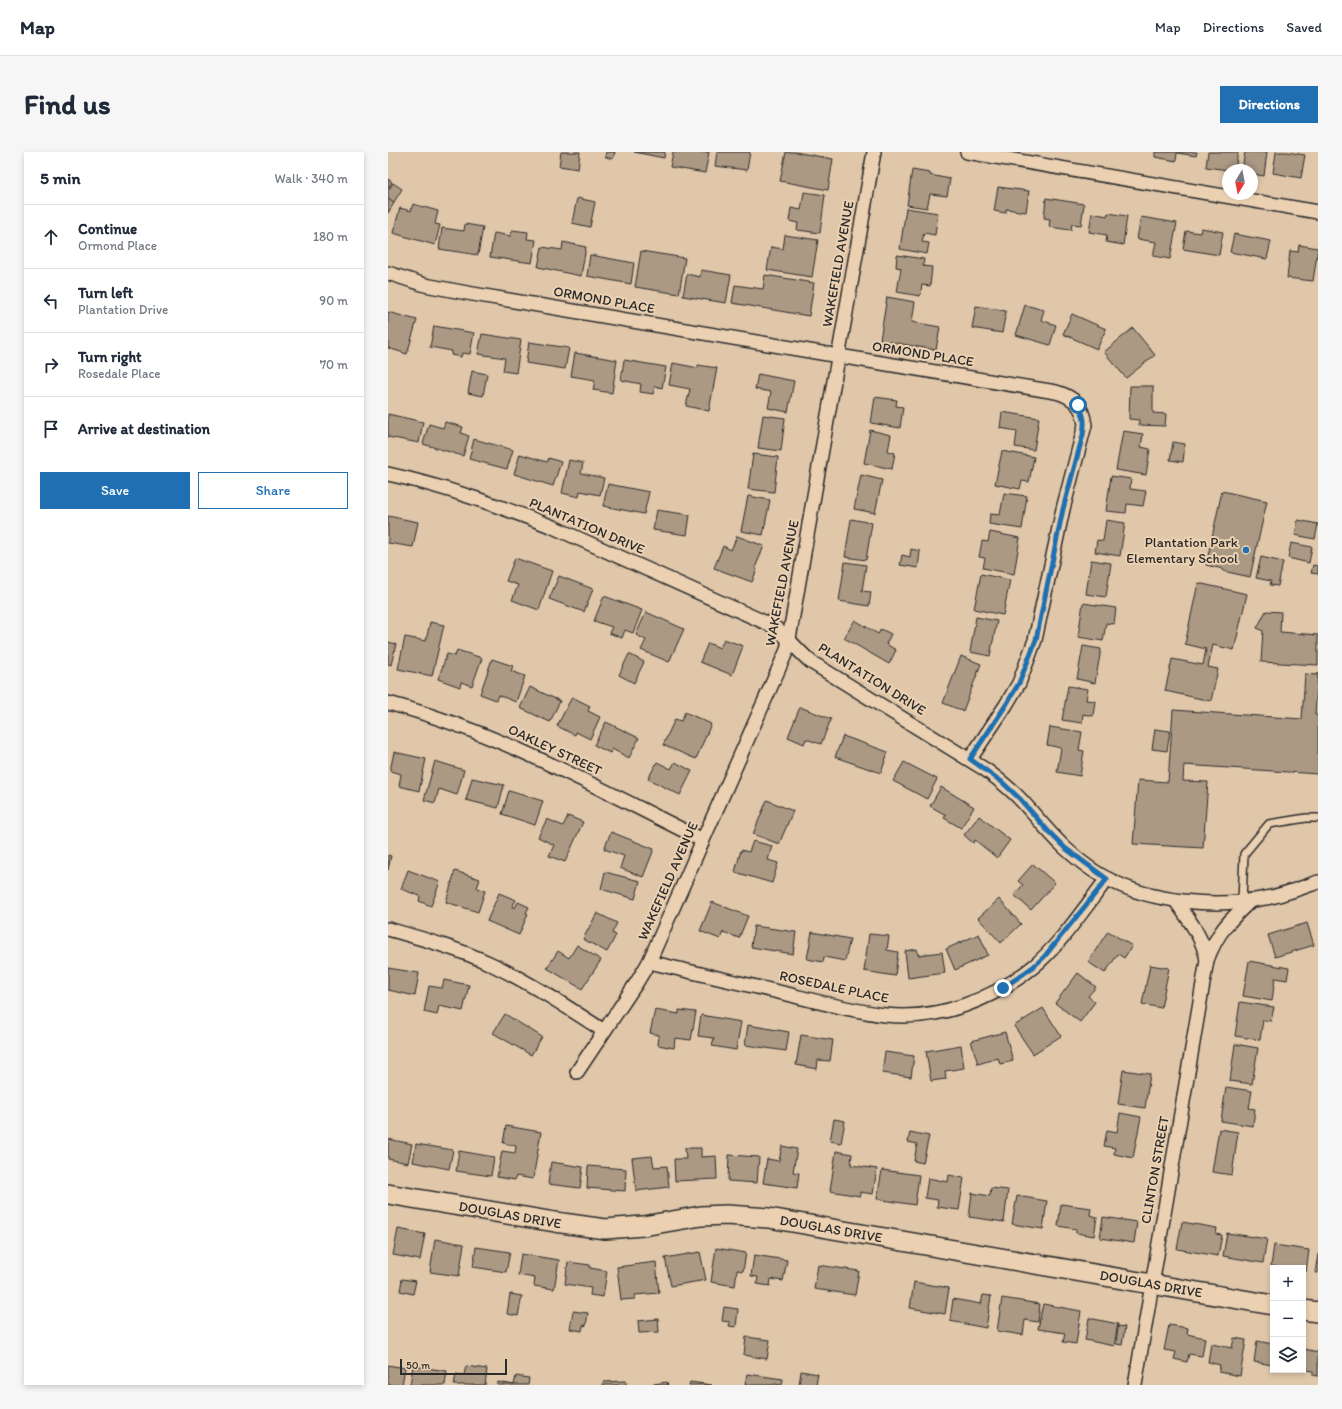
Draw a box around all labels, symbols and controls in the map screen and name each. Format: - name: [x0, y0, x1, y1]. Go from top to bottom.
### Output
- text: Map: [20, 16, 55, 39]
- text: Map: [1155, 19, 1181, 36]
- text: Directions: [1203, 19, 1264, 36]
- text: Saved: [1286, 19, 1322, 36]
- button: Directions: [1220, 86, 1318, 123]
- text: Find us: [24, 87, 111, 121]
- north arrow: [1222, 164, 1258, 200]
- text: 5 min: [40, 168, 80, 188]
- text: Walk · 340 m: [275, 171, 348, 186]
- street label: WAKEFIELD AVENUE: [819, 199, 858, 329]
- text: Continue: [78, 220, 137, 238]
- icon: ahead: [40, 226, 62, 248]
- text: 180 m: [313, 229, 348, 244]
- text: Ormond Place: [78, 238, 157, 253]
- street label: ORMOND PLACE: [552, 283, 656, 317]
- text: Turn left: [78, 284, 133, 302]
- icon: left: [40, 290, 62, 312]
- text: 90 m: [319, 293, 348, 308]
- text: Plantation Drive: [78, 302, 168, 317]
- street label: ORMOND PLACE: [871, 338, 975, 370]
- text: Turn right: [78, 348, 142, 366]
- icon: right: [40, 354, 62, 376]
- text: 70 m: [320, 357, 348, 372]
- text: Rosedale Place: [78, 366, 161, 381]
- route start: [1069, 396, 1087, 414]
- icon: arrive: [40, 418, 62, 440]
- text: Arrive at destination: [78, 420, 210, 438]
- button: Save: [40, 472, 190, 509]
- button: Share: [198, 472, 348, 509]
- street label: PLANTATION DRIVE: [527, 494, 647, 558]
- street label: WAKEFIELD AVENUE: [761, 518, 803, 647]
- place label: Plantation Park Elementary School: [1126, 534, 1239, 567]
- marker: Plantation Park Elementary School: [1241, 545, 1251, 555]
- street label: PLANTATION DRIVE: [815, 639, 929, 719]
- street label: OAKLEY STREET: [505, 721, 605, 779]
- street label: WAKEFIELD AVENUE: [634, 819, 702, 943]
- street label: ROSEDALE PLACE: [778, 967, 890, 1007]
- route end: [994, 979, 1012, 997]
- street label: CLINTON STREET: [1137, 1115, 1173, 1225]
- street label: DOUGLAS DRIVE: [457, 1198, 563, 1232]
- street label: DOUGLAS DRIVE: [778, 1212, 884, 1246]
- map controls: [1270, 1265, 1306, 1373]
- button: +: [1270, 1265, 1306, 1301]
- street label: DOUGLAS DRIVE: [1098, 1267, 1204, 1301]
- button: −: [1270, 1301, 1306, 1337]
- button: layers: [1270, 1337, 1306, 1373]
- scale bar: [400, 1357, 507, 1376]
- text: 50 m: [406, 1359, 430, 1372]

